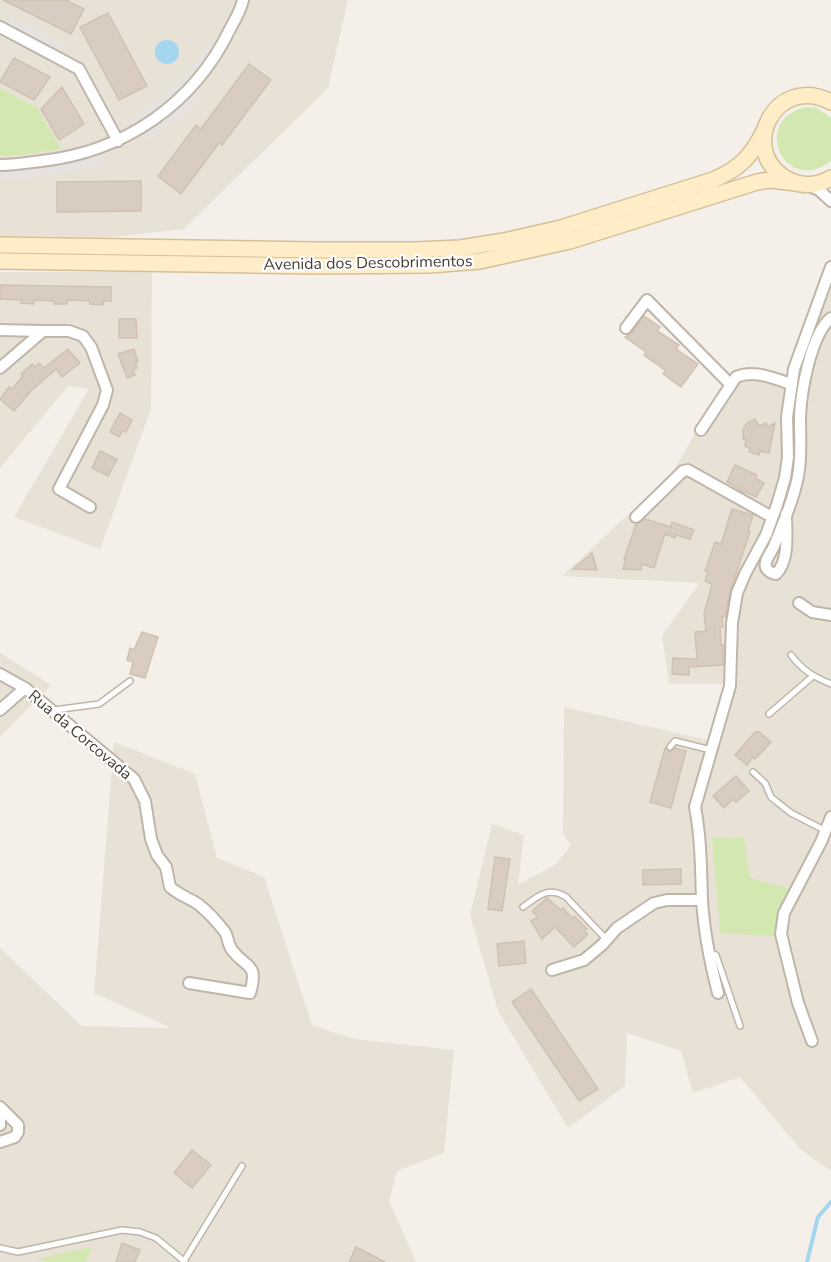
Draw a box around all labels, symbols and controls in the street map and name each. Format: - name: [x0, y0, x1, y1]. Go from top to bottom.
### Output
- street label: Avenida dos Descobrimentos: [263, 250, 473, 276]
- street label: Rua da Corcovada: [23, 685, 137, 785]

